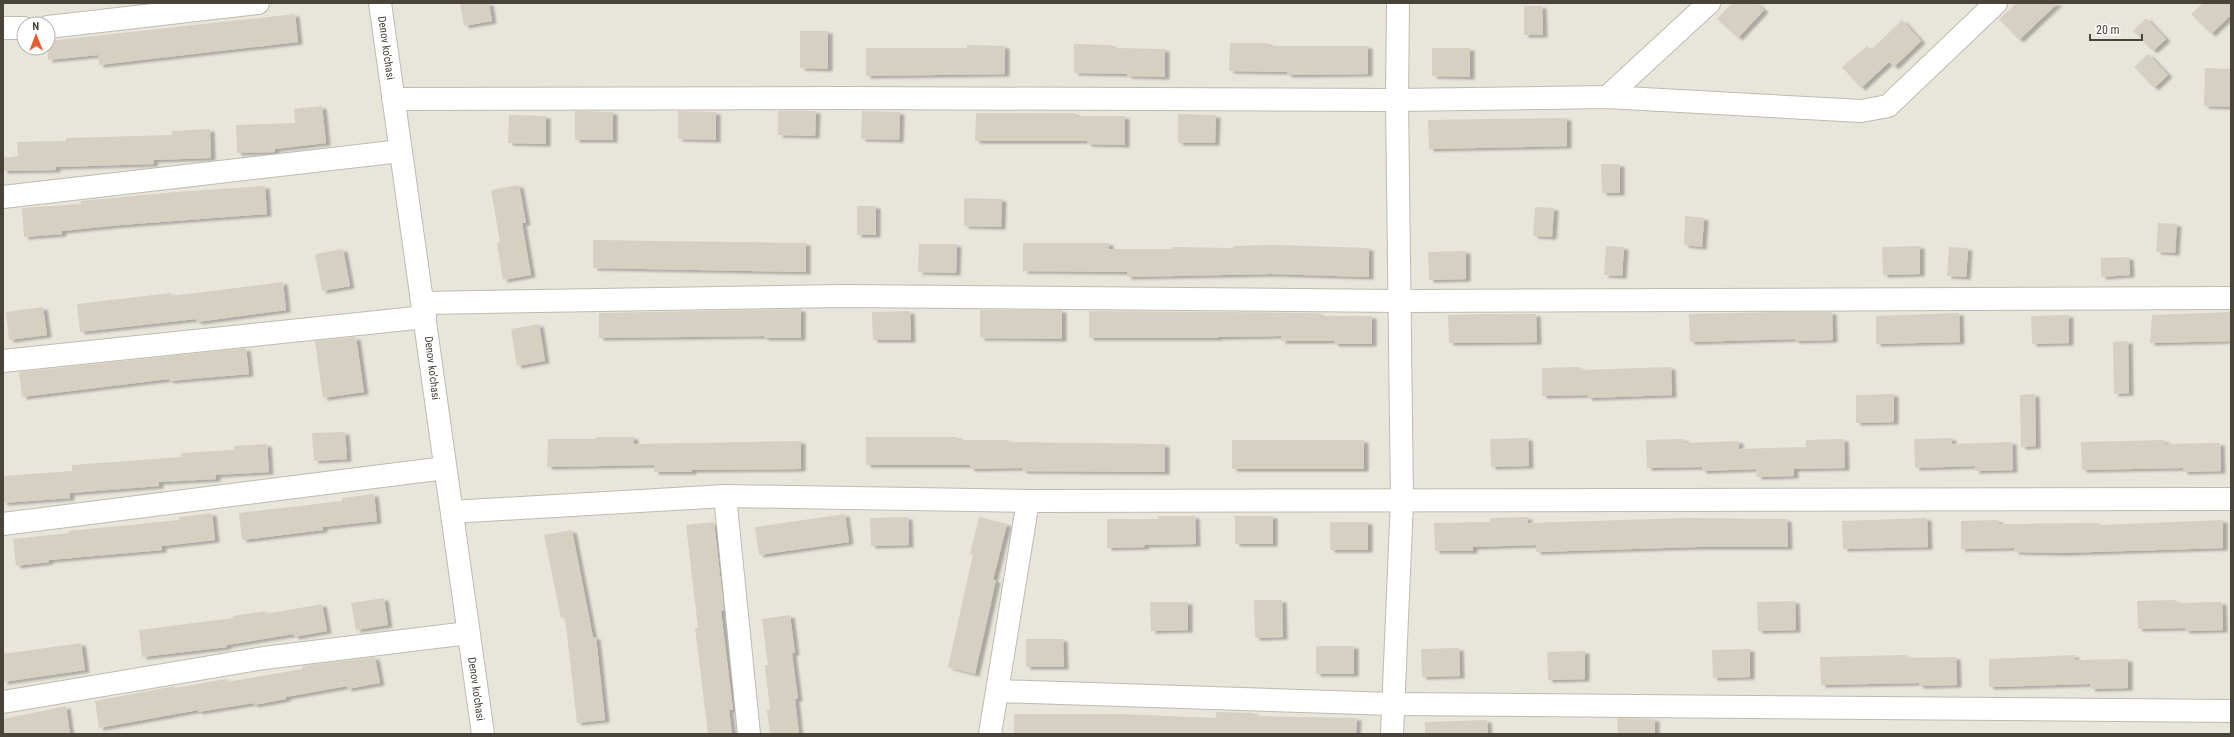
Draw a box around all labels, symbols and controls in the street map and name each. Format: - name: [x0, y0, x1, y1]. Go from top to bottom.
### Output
- street label: Denov ko'chasi: [375, 15, 397, 81]
- north arrow: [16, 16, 56, 56]
- scale bar: [2090, 16, 2142, 42]
- text: N: [32, 20, 40, 33]
- text: 20 m: [2096, 23, 2120, 37]
- street label: Denov ko'chasi: [422, 335, 442, 401]
- street label: Denov ko'chasi: [465, 656, 487, 722]

